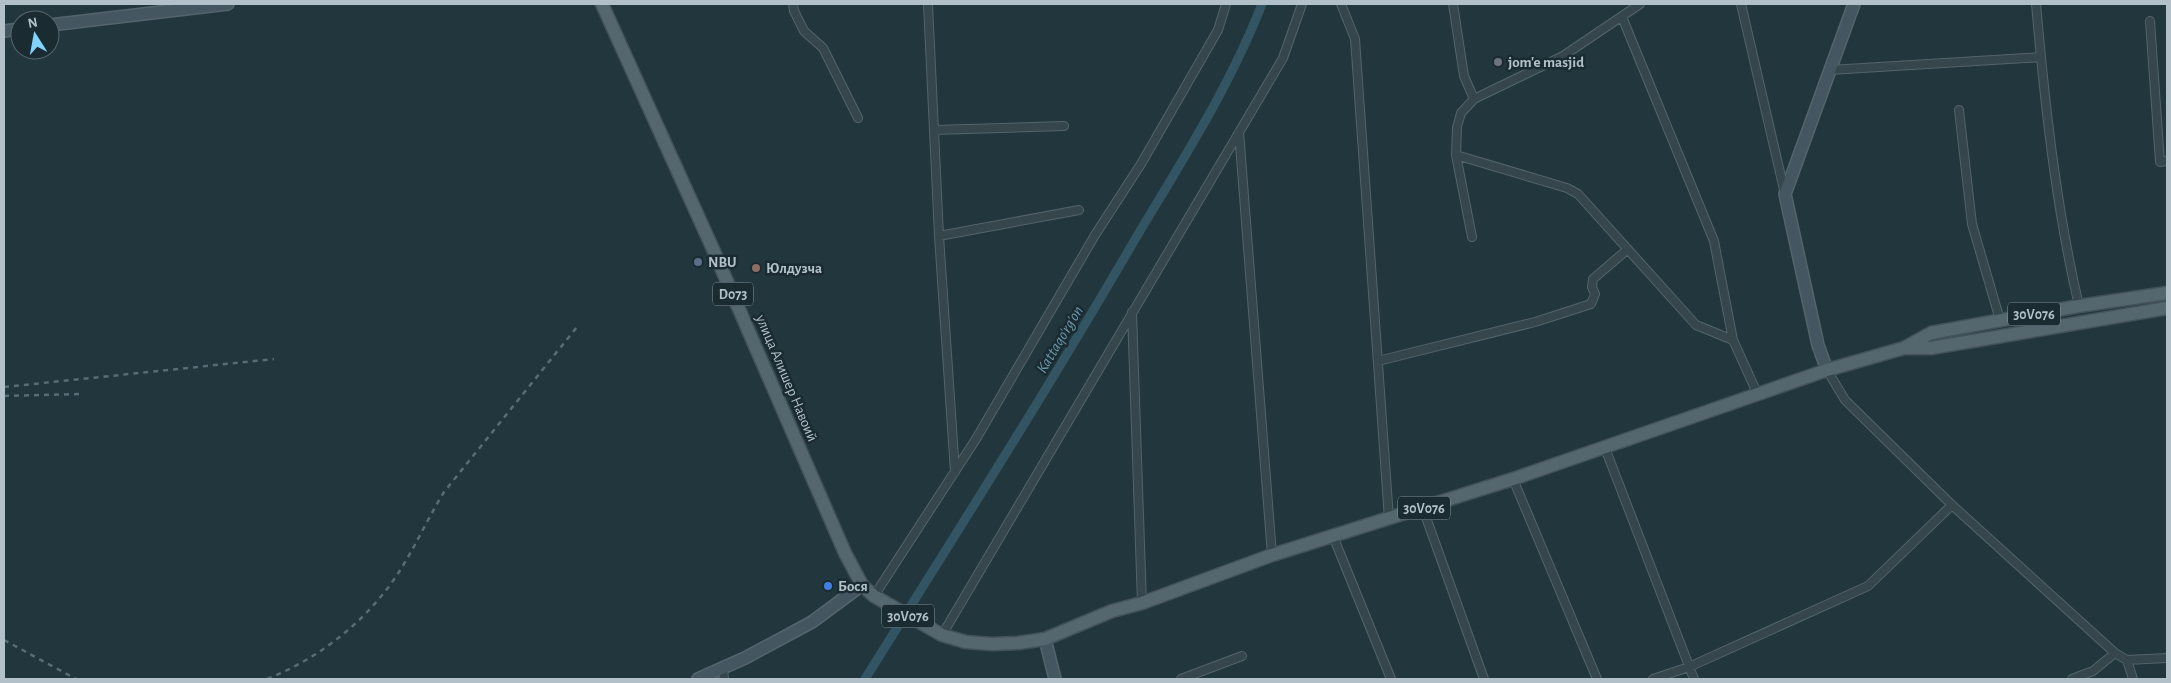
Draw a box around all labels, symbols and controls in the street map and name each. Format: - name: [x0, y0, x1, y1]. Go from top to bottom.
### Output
- north arrow: [10, 10, 60, 60]
- text: N: [27, 15, 39, 31]
- place label: jom'e masjid: [1508, 55, 1584, 70]
- marker: jom'e masjid: [1492, 56, 1504, 68]
- place label: NBU: [708, 255, 737, 270]
- marker: NBU: [692, 256, 704, 268]
- place label: Юлдузча: [766, 261, 822, 276]
- marker: Юлдузча: [750, 262, 762, 274]
- road number: D073: [713, 282, 753, 306]
- road number: 30V076: [2008, 302, 2060, 326]
- water label: Kattaqo'rg'on: [1034, 303, 1087, 376]
- street label: улица Алишер Навоий: [753, 312, 820, 444]
- road number: 30V076: [1398, 496, 1450, 520]
- place label: Бося: [838, 579, 868, 594]
- marker: Бося: [822, 580, 834, 592]
- road number: 30V076: [882, 604, 934, 628]

